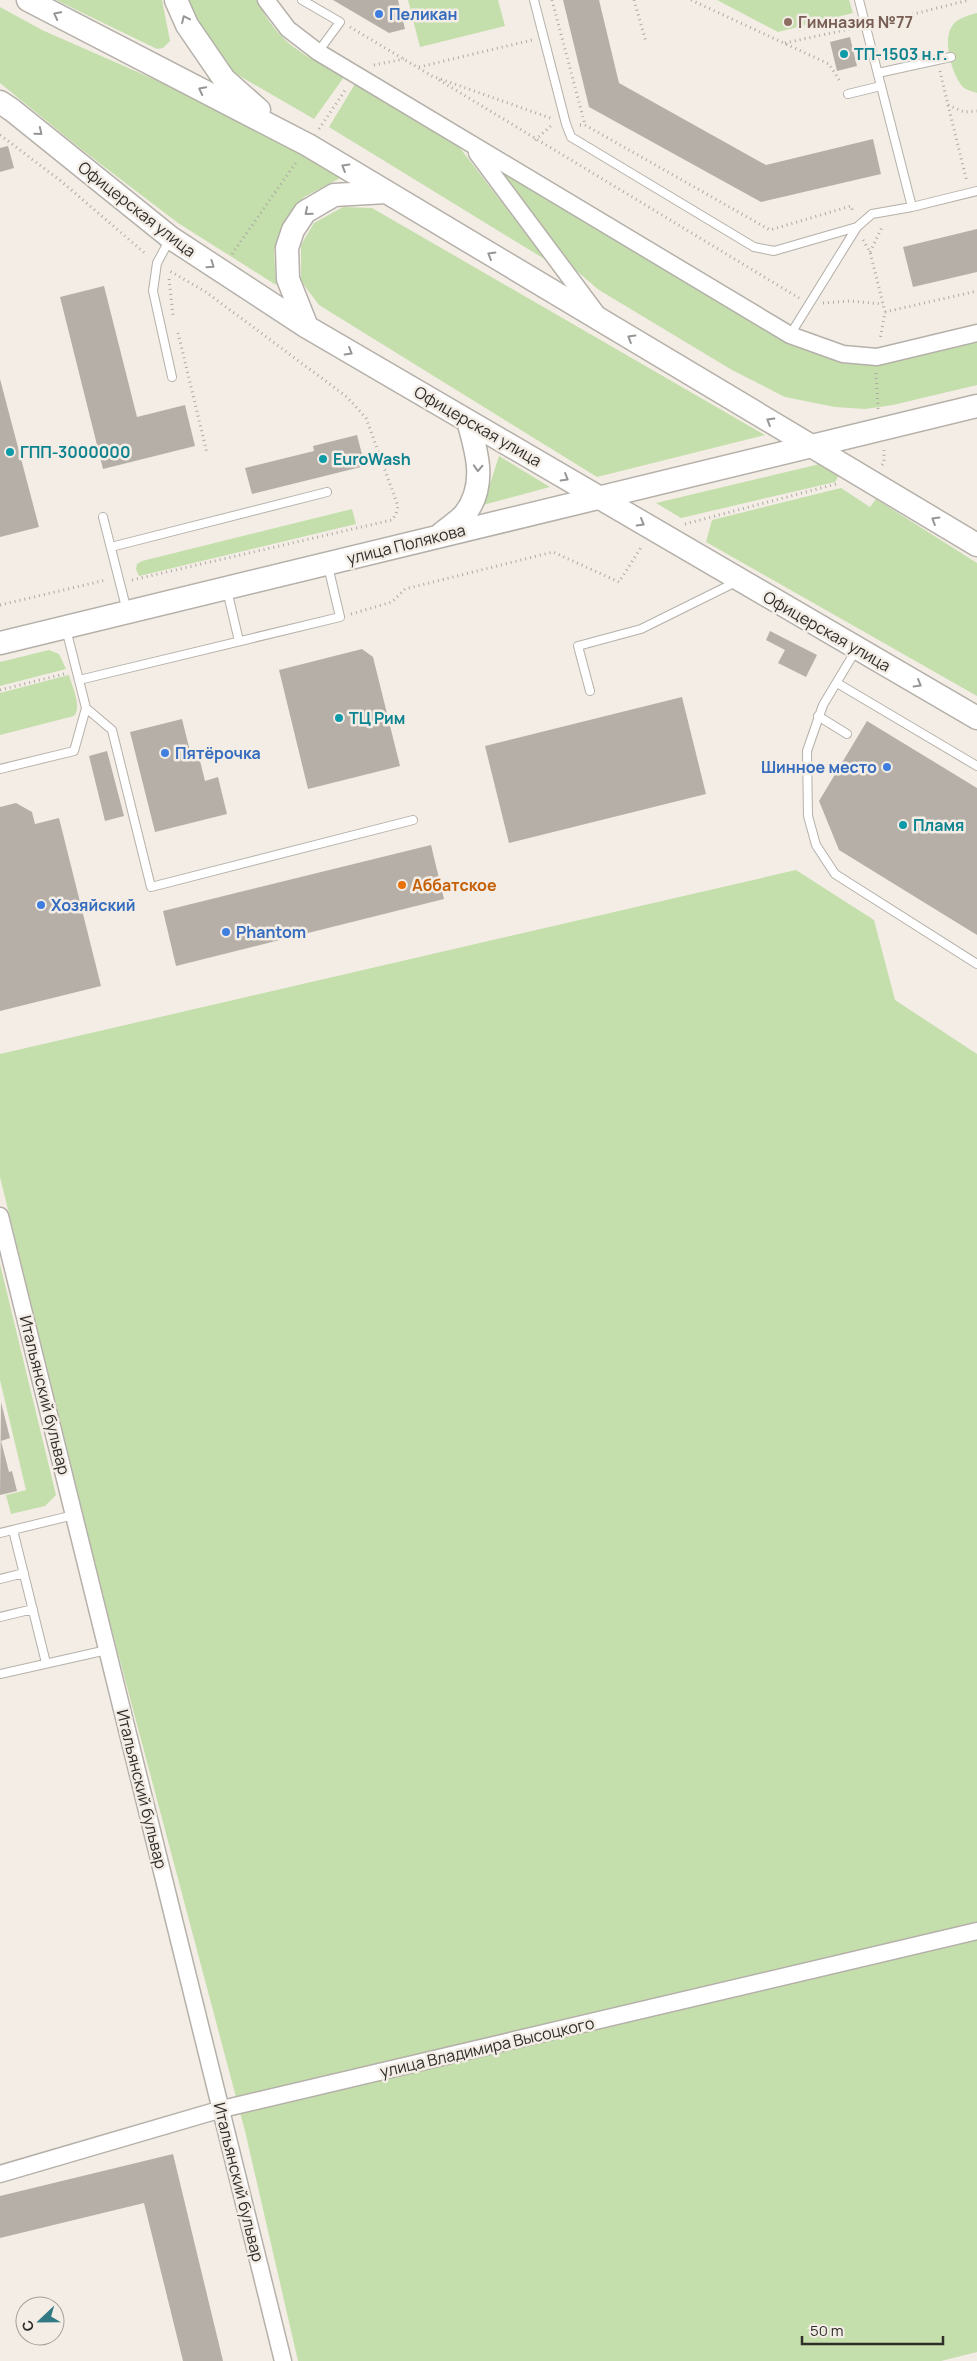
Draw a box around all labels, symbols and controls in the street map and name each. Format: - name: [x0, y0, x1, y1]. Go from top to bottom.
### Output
- place label: Пеликан: [389, 3, 457, 25]
- marker: Пеликан: [373, 8, 385, 20]
- one-way arrow: [53, 11, 62, 21]
- place label: Гимназия №77: [798, 11, 913, 33]
- one-way arrow: [181, 15, 191, 24]
- marker: Гимназия №77: [782, 16, 794, 28]
- place label: ТП-1503 н.г.: [854, 43, 948, 65]
- marker: ТП-1503 н.г.: [838, 48, 850, 60]
- one-way arrow: [198, 86, 207, 96]
- one-way arrow: [33, 126, 42, 134]
- street label: Офицерская улица: [74, 156, 200, 262]
- one-way arrow: [341, 163, 350, 173]
- one-way arrow: [305, 206, 314, 215]
- one-way arrow: [488, 251, 497, 261]
- one-way arrow: [205, 259, 215, 268]
- one-way arrow: [627, 335, 636, 345]
- one-way arrow: [344, 345, 353, 355]
- street label: Офицерская улица: [410, 381, 546, 471]
- one-way arrow: [767, 418, 776, 428]
- place label: ГПП-3000000: [20, 441, 130, 463]
- marker: ГПП-3000000: [4, 446, 16, 458]
- place label: EuroWash: [333, 448, 411, 470]
- marker: EuroWash: [317, 453, 329, 465]
- one-way arrow: [473, 464, 484, 472]
- one-way arrow: [559, 472, 568, 482]
- one-way arrow: [636, 517, 645, 527]
- one-way arrow: [932, 517, 941, 527]
- street label: улица Полякова: [344, 519, 468, 569]
- street label: Офицерская улица: [759, 586, 895, 676]
- one-way arrow: [912, 678, 921, 688]
- place label: ТЦ Рим: [349, 707, 405, 729]
- marker: ТЦ Рим: [333, 712, 345, 724]
- place label: Пятёрочка: [175, 742, 261, 764]
- marker: Пятёрочка: [159, 747, 171, 759]
- place label: Шинное место: [761, 756, 877, 778]
- marker: Шинное место: [881, 761, 893, 773]
- place label: Пламя: [913, 814, 964, 836]
- marker: Пламя: [897, 819, 909, 831]
- place label: Аббатское: [412, 874, 497, 896]
- marker: Аббатское: [396, 879, 408, 891]
- place label: Хозяйский: [51, 894, 135, 916]
- marker: Хозяйский: [35, 899, 47, 911]
- place label: Phantom: [236, 921, 306, 943]
- marker: Phantom: [220, 926, 232, 938]
- street label: Итальянский бульвар: [15, 1313, 75, 1477]
- street label: Итальянский бульвар: [112, 1707, 172, 1871]
- street label: улица Владимира Высоцкого: [378, 2012, 596, 2082]
- street label: Итальянский бульвар: [209, 2100, 269, 2264]
- north arrow: [15, 2296, 65, 2346]
- scale bar: [802, 2314, 943, 2346]
- text: С: [17, 2318, 38, 2334]
- text: 50 m: [810, 2320, 844, 2341]

